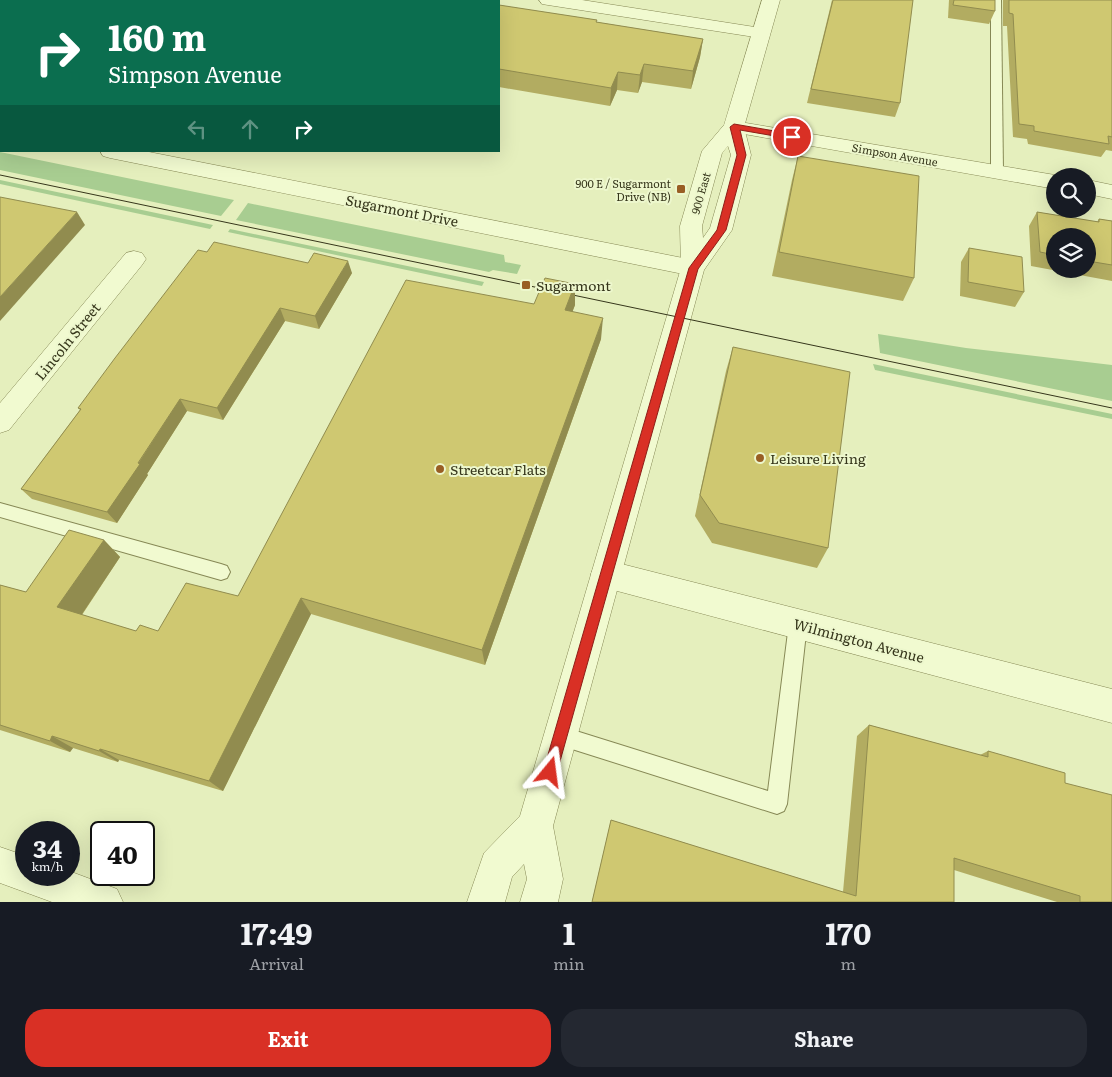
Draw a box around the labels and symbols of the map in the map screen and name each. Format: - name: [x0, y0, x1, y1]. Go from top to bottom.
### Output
- pin: [771, 116, 813, 158]
- street label: Simpson Avenue: [851, 139, 939, 169]
- street label: 900 East: [686, 170, 714, 216]
- place label: 900 E / Sugarmont Drive (NB): [575, 175, 672, 204]
- marker: 900 E / Sugarmont Drive (NB): [675, 183, 687, 195]
- street label: Sugarmont Drive: [344, 189, 460, 231]
- place label: Sugarmont: [536, 275, 611, 295]
- marker: Sugarmont: [520, 279, 532, 291]
- street label: Lincoln Street: [30, 298, 105, 384]
- place label: Leisure Living: [770, 448, 866, 468]
- marker: Leisure Living: [754, 452, 766, 464]
- place label: Streetcar Flats: [450, 459, 546, 479]
- marker: Streetcar Flats: [434, 463, 446, 475]
- street label: Wilmington Avenue: [791, 613, 927, 667]
- position arrow: [523, 745, 575, 797]
- speed limit sign: 40: [90, 821, 155, 886]

